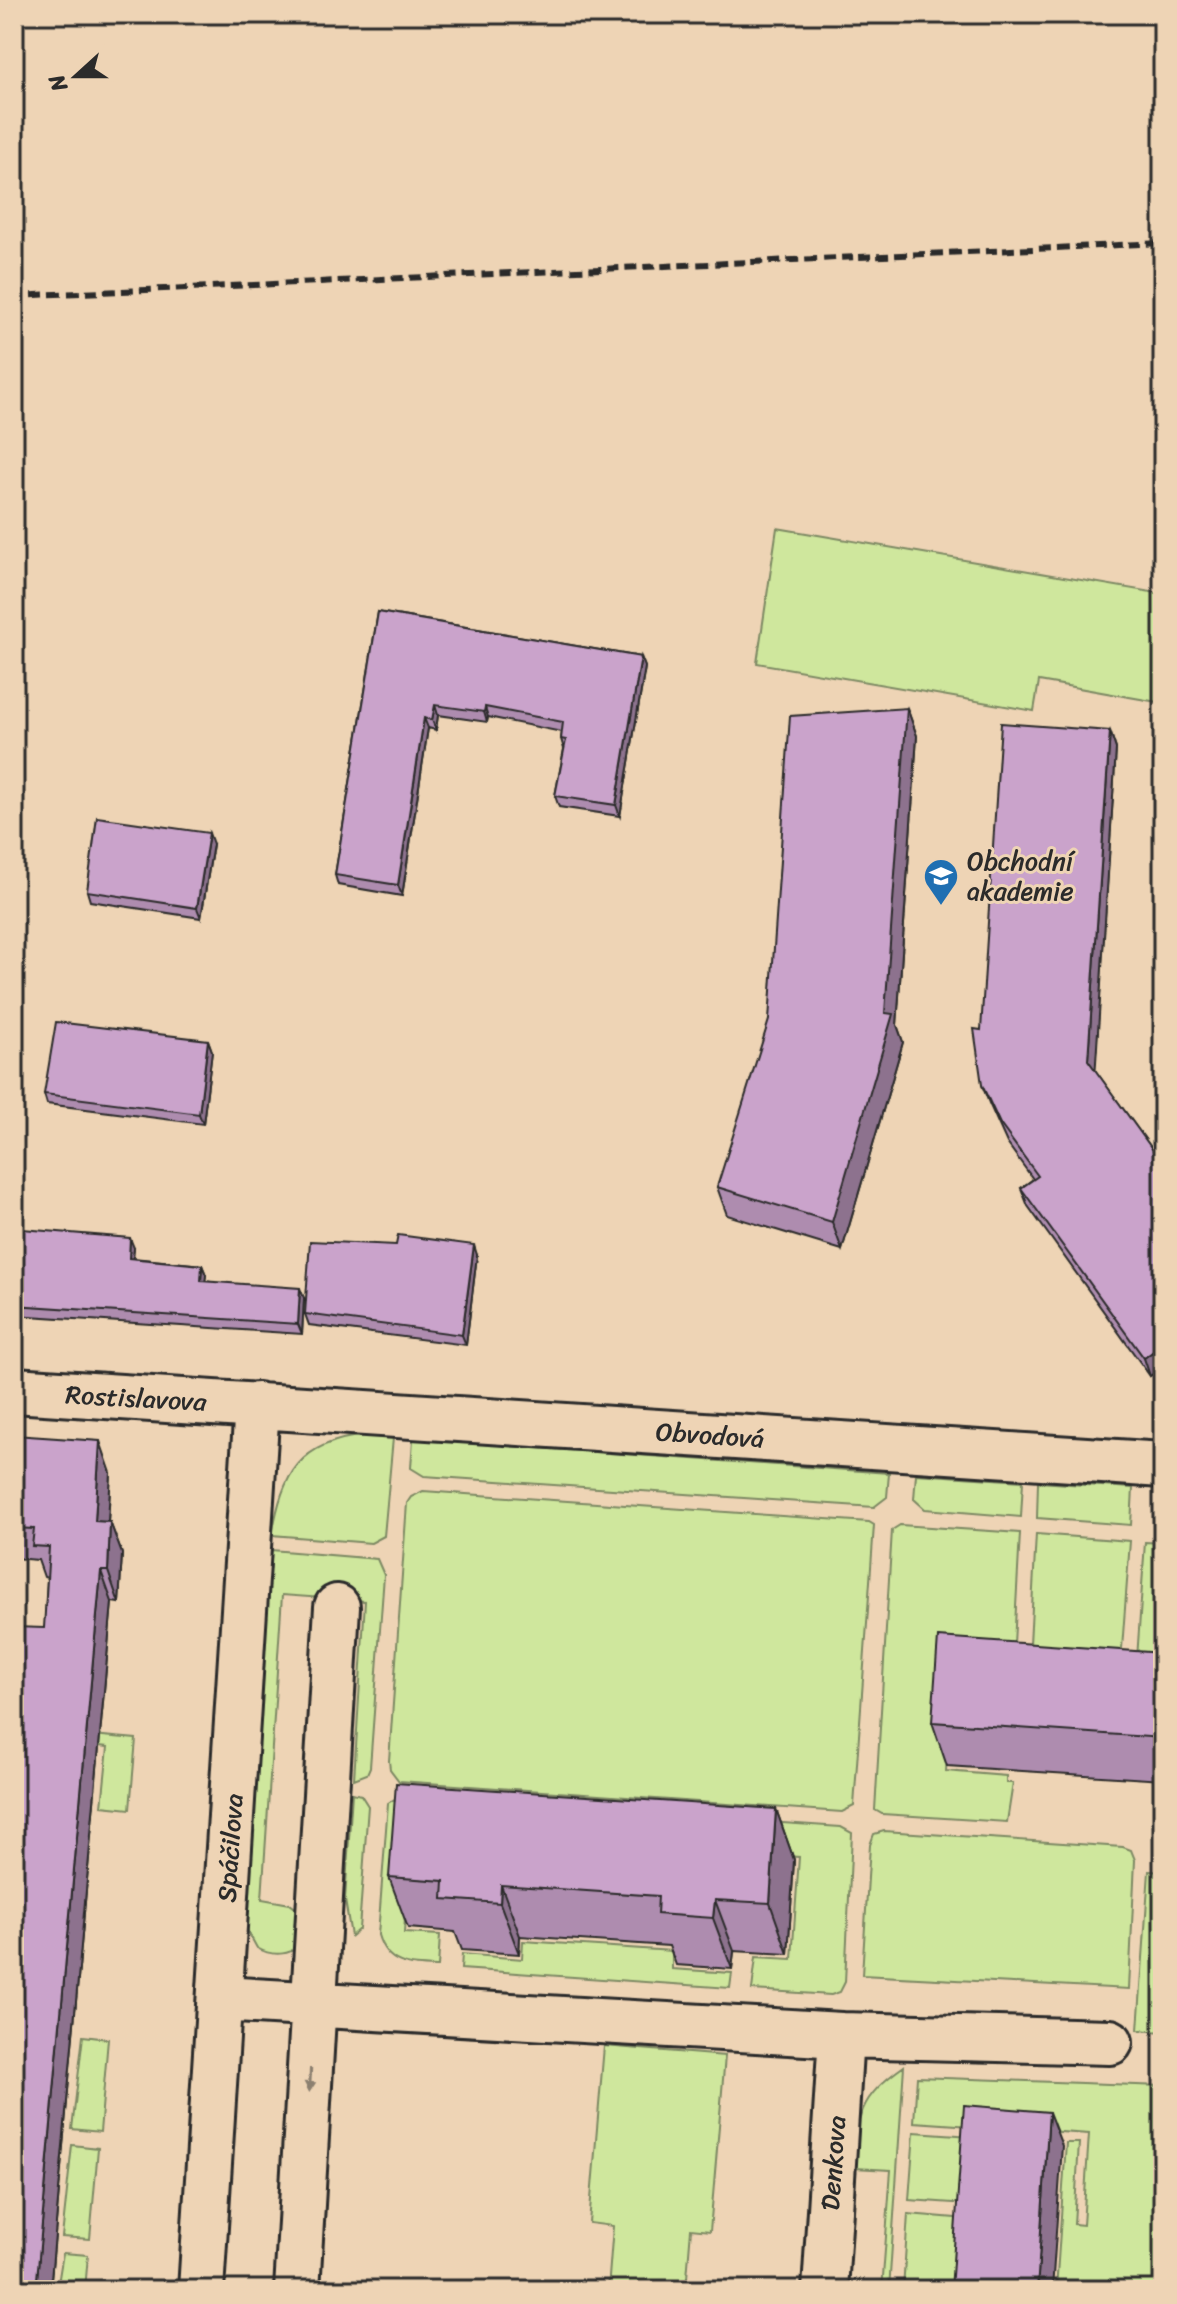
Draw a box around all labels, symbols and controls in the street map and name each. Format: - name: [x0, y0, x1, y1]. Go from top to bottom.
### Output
- north arrow: [36, 36, 116, 116]
- text: N: [37, 68, 79, 98]
- place label: Obchodní akademie: [967, 838, 1076, 914]
- school or university icon: Obchodní akademie: [922, 857, 960, 907]
- street label: Rostislavova: [64, 1371, 209, 1425]
- street label: Obvodová: [654, 1408, 766, 1462]
- street label: Spáčilova: [203, 1792, 257, 1904]
- one-way arrow: [303, 2068, 316, 2093]
- street label: Denkova: [807, 2114, 859, 2212]

